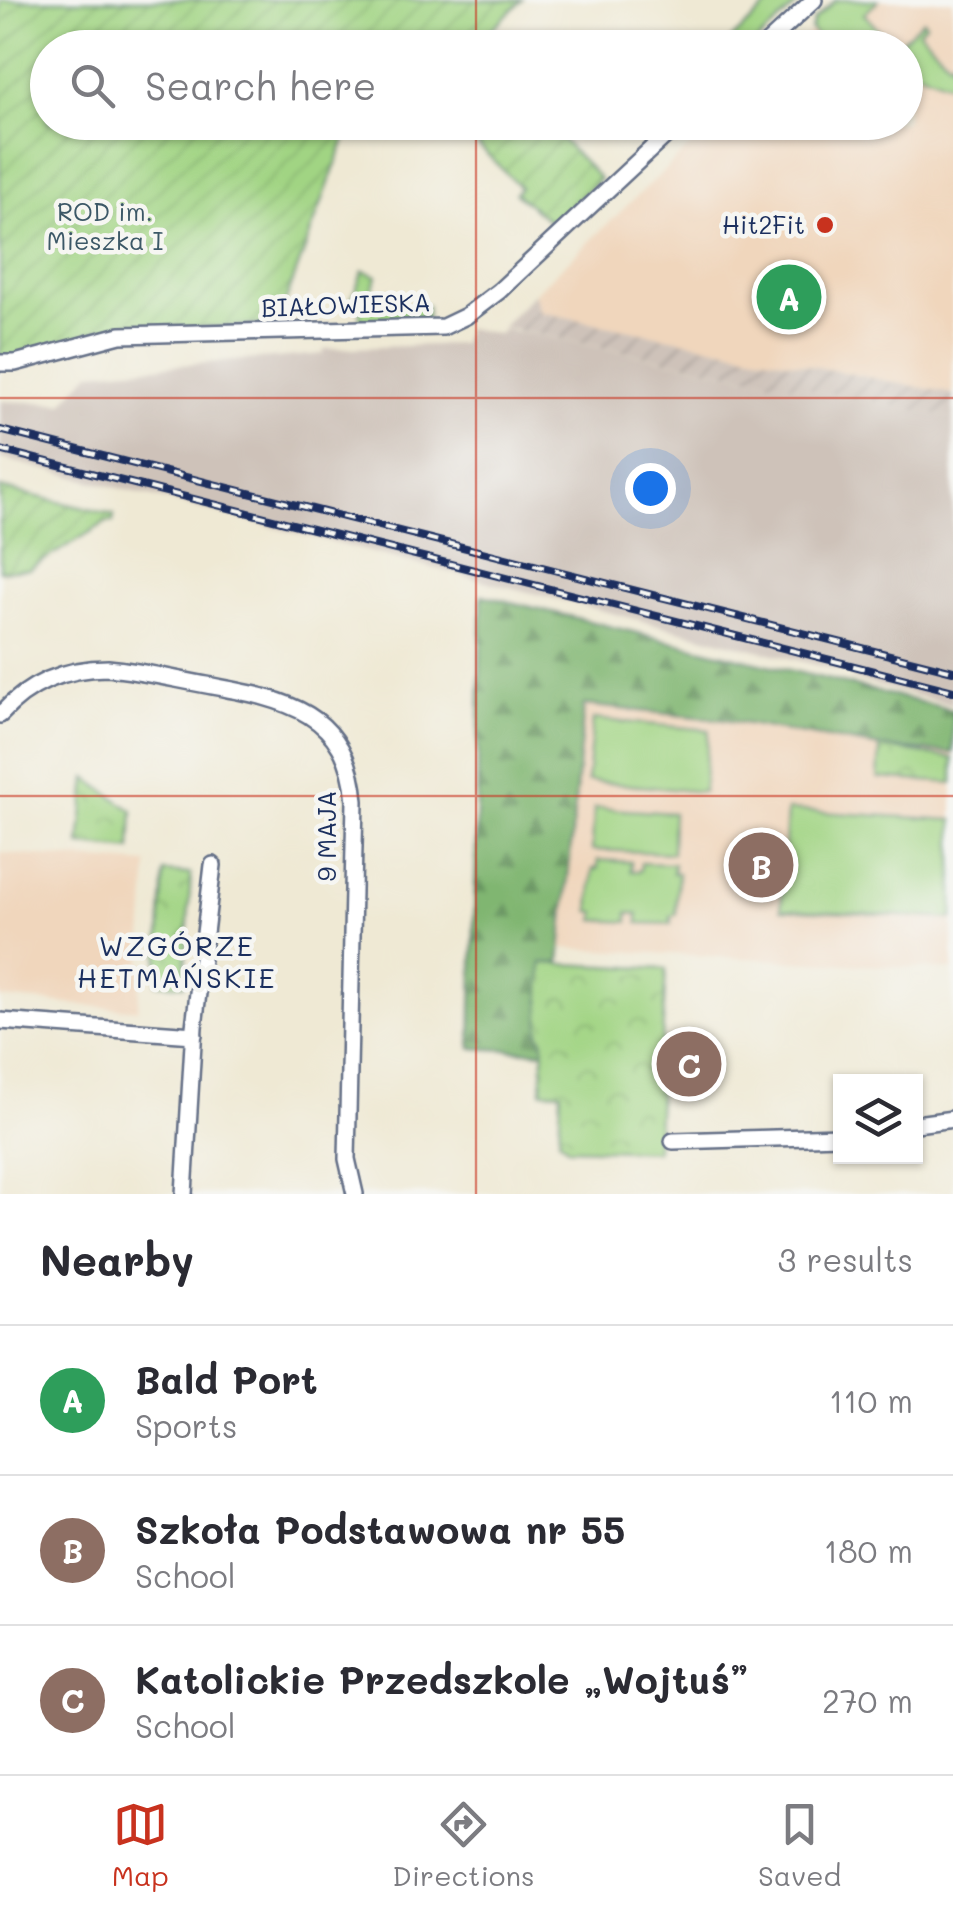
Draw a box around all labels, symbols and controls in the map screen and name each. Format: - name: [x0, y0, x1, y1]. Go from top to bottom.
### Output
- search box: [30, 30, 923, 140]
- icon: search: [65, 58, 120, 113]
- text: Search here: [145, 60, 376, 110]
- park label: ROD im. Mieszka I: [47, 195, 163, 256]
- place label: Hit2Fit: [722, 208, 805, 240]
- marker: Hit2Fit: [814, 214, 836, 236]
- pin: A: [756, 260, 822, 334]
- street label: BIAŁOWIESKA: [261, 285, 431, 323]
- your location: [625, 463, 676, 514]
- street label: 9 MAJA: [310, 790, 342, 882]
- pin: B: [728, 828, 794, 902]
- district label: WZGÓRZE HETMAŃSKIE: [77, 927, 277, 995]
- pin: C: [656, 1026, 722, 1102]
- map controls: [833, 1074, 923, 1164]
- button: layers: [833, 1074, 923, 1164]
- text: Nearby: [40, 1232, 194, 1287]
- text: 3 results: [777, 1238, 913, 1280]
- text: Bald Port: [135, 1354, 318, 1404]
- text: A: [61, 1379, 84, 1421]
- text: 110 m: [829, 1379, 913, 1421]
- text: Sports: [135, 1404, 237, 1446]
- text: Szkoła Podstawowa nr 55: [135, 1504, 625, 1554]
- text: B: [62, 1529, 83, 1571]
- text: 180 m: [824, 1529, 913, 1571]
- text: School: [135, 1554, 236, 1596]
- text: Katolickie Przedszkole „Wojtuś”: [135, 1654, 749, 1704]
- text: C: [61, 1679, 84, 1721]
- text: 270 m: [822, 1679, 913, 1721]
- text: School: [135, 1704, 236, 1746]
- tab: Map: [112, 1797, 169, 1893]
- tab: Directions: [392, 1797, 535, 1893]
- tab: Saved: [758, 1797, 841, 1893]

